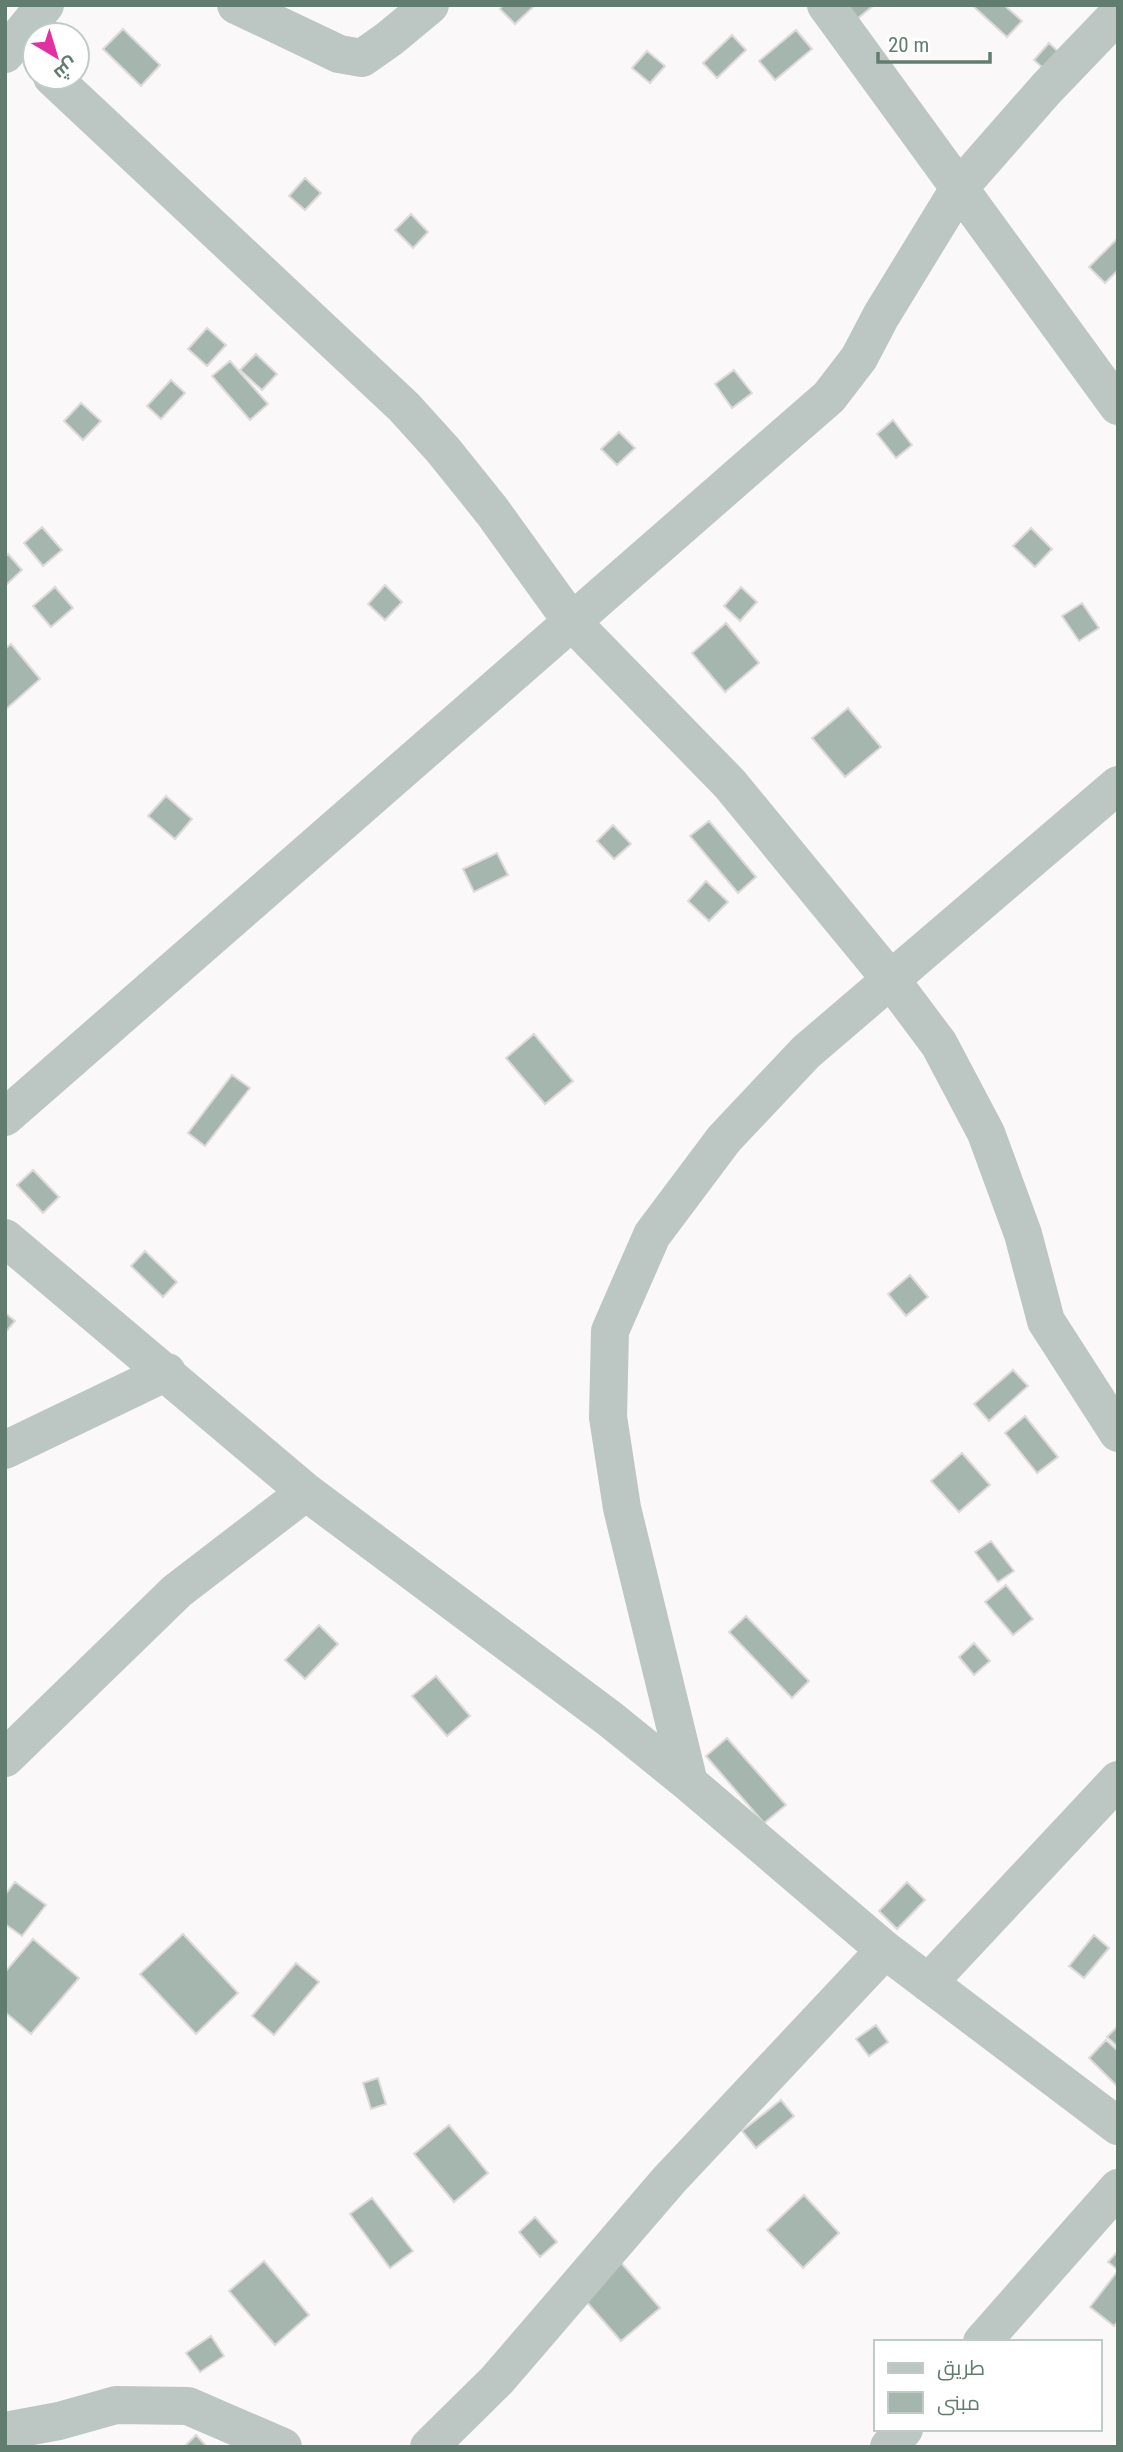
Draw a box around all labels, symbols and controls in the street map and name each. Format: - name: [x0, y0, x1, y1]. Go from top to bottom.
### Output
- north arrow: [21, 21, 91, 91]
- scale bar: [878, 21, 990, 65]
- text: 20 m: [888, 33, 929, 57]
- text: ش: [49, 52, 83, 86]
- legend: [874, 2340, 1102, 2431]
- text: طريق: [937, 2356, 985, 2381]
- text: مبنى: [937, 2391, 980, 2416]

